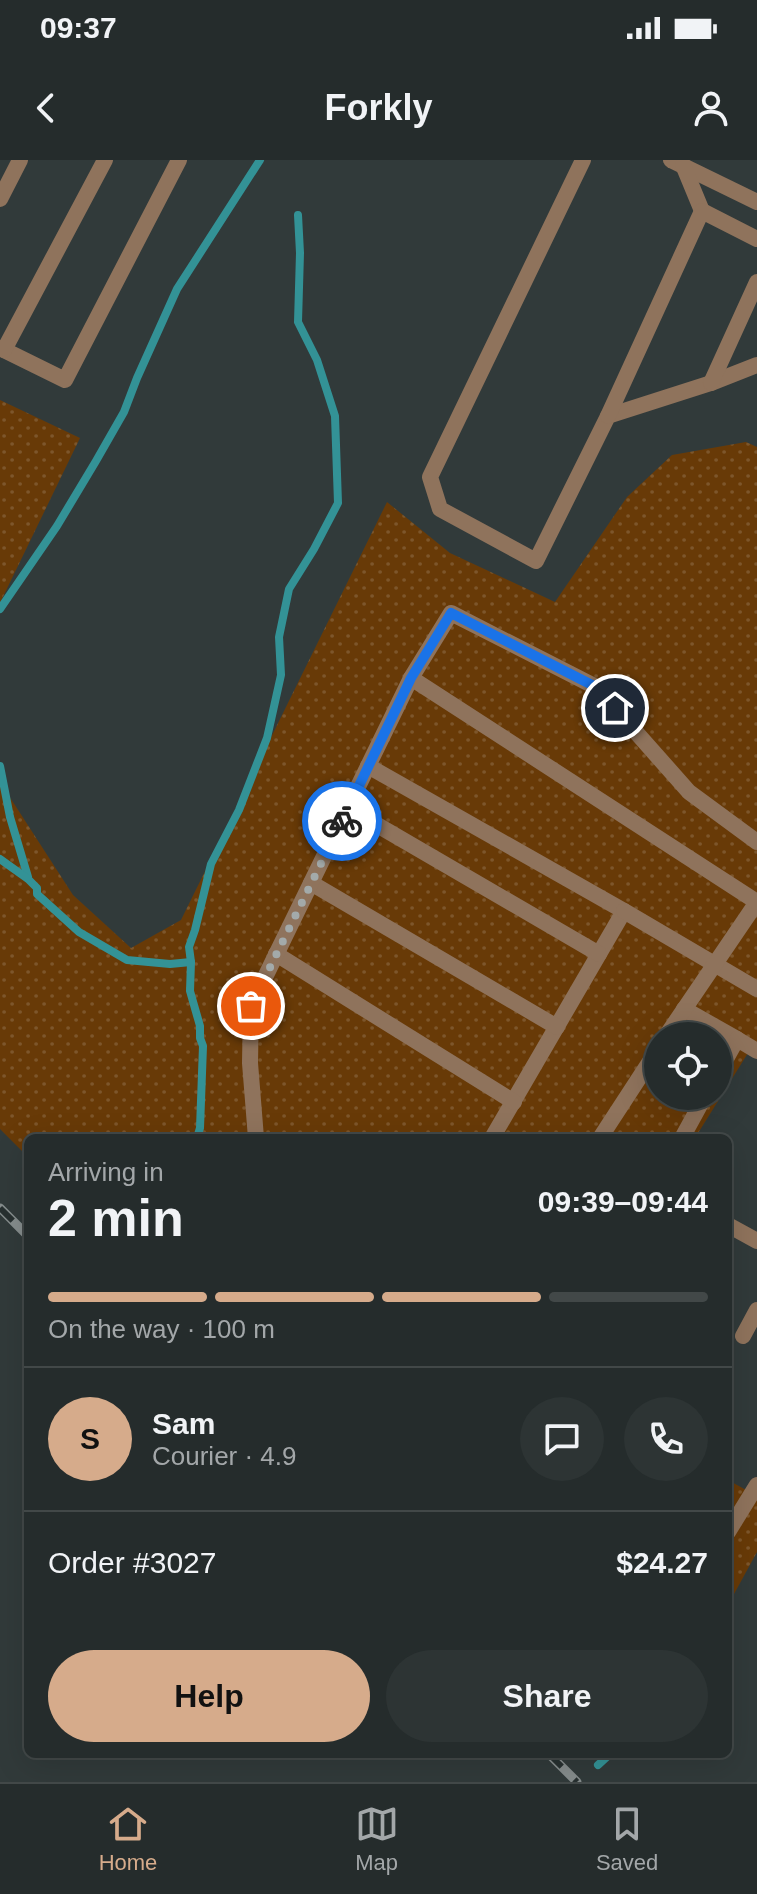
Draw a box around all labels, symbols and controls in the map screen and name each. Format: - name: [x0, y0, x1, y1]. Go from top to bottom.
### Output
- text: 09:37: [40, 11, 117, 44]
- icon: back: [24, 86, 68, 130]
- icon: person: [689, 86, 733, 130]
- text: Forkly: [324, 87, 433, 128]
- pin: [581, 674, 649, 742]
- icon: home: [593, 686, 637, 730]
- courier: [302, 781, 382, 861]
- icon: bike: [320, 799, 364, 843]
- pin: [217, 972, 285, 1040]
- icon: bag: [229, 984, 273, 1028]
- map controls: [644, 1022, 732, 1110]
- button: locate: [644, 1022, 732, 1110]
- text: Arriving in: [48, 1157, 164, 1187]
- text: 09:39–09:44: [538, 1185, 708, 1218]
- text: 2 min: [48, 1189, 184, 1247]
- text: On the way · 100 m: [48, 1314, 275, 1344]
- button: chat: [520, 1397, 604, 1481]
- button: phone: [624, 1397, 708, 1481]
- text: Sam: [152, 1407, 215, 1440]
- text: S: [80, 1422, 100, 1455]
- text: Courier · 4.9: [152, 1441, 297, 1471]
- text: Order #3027: [48, 1546, 216, 1579]
- text: $24.27: [616, 1546, 708, 1579]
- button: Help: [48, 1650, 370, 1742]
- button: Share: [386, 1650, 708, 1742]
- tab: Home: [99, 1802, 157, 1876]
- tab: Map: [355, 1802, 399, 1876]
- tab: Saved: [596, 1802, 658, 1876]

